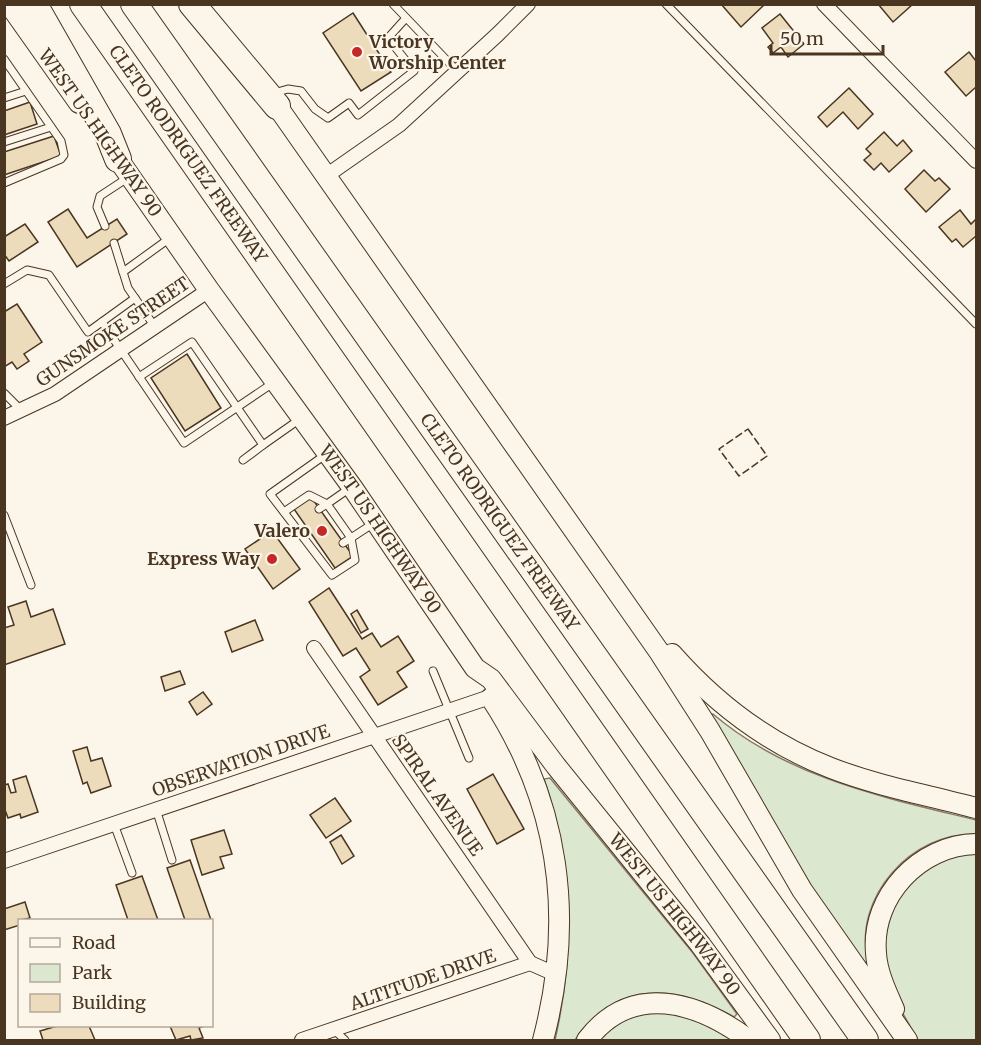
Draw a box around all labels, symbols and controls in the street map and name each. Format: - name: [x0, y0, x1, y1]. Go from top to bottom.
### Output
- scale bar: [771, 18, 884, 56]
- text: 50 m: [780, 27, 824, 50]
- place label: Victory Worship Center: [368, 30, 506, 74]
- street label: CLETO RODRIGUEZ FREEWAY: [104, 40, 273, 267]
- street label: WEST US HIGHWAY 90: [33, 43, 167, 221]
- marker: Victory Worship Center: [350, 45, 364, 59]
- street label: GUNSMOKE STREET: [31, 271, 194, 392]
- street label: CLETO RODRIGUEZ FREEWAY: [415, 409, 585, 635]
- street label: WEST US HIGHWAY 90: [314, 439, 447, 618]
- place label: Valero: [253, 519, 310, 542]
- marker: Valero: [315, 524, 329, 538]
- place label: Express Way: [147, 547, 260, 570]
- marker: Express Way: [265, 552, 279, 566]
- street label: OBSERVATION DRIVE: [149, 719, 333, 802]
- street label: SPIRAL AVENUE: [387, 729, 488, 861]
- street label: WEST US HIGHWAY 90: [603, 828, 746, 1000]
- legend: [18, 919, 213, 1027]
- text: Road: [72, 931, 116, 954]
- street label: ALTITUDE DRIVE: [346, 944, 499, 1016]
- text: Park: [72, 961, 113, 984]
- text: Building: [72, 991, 146, 1014]

